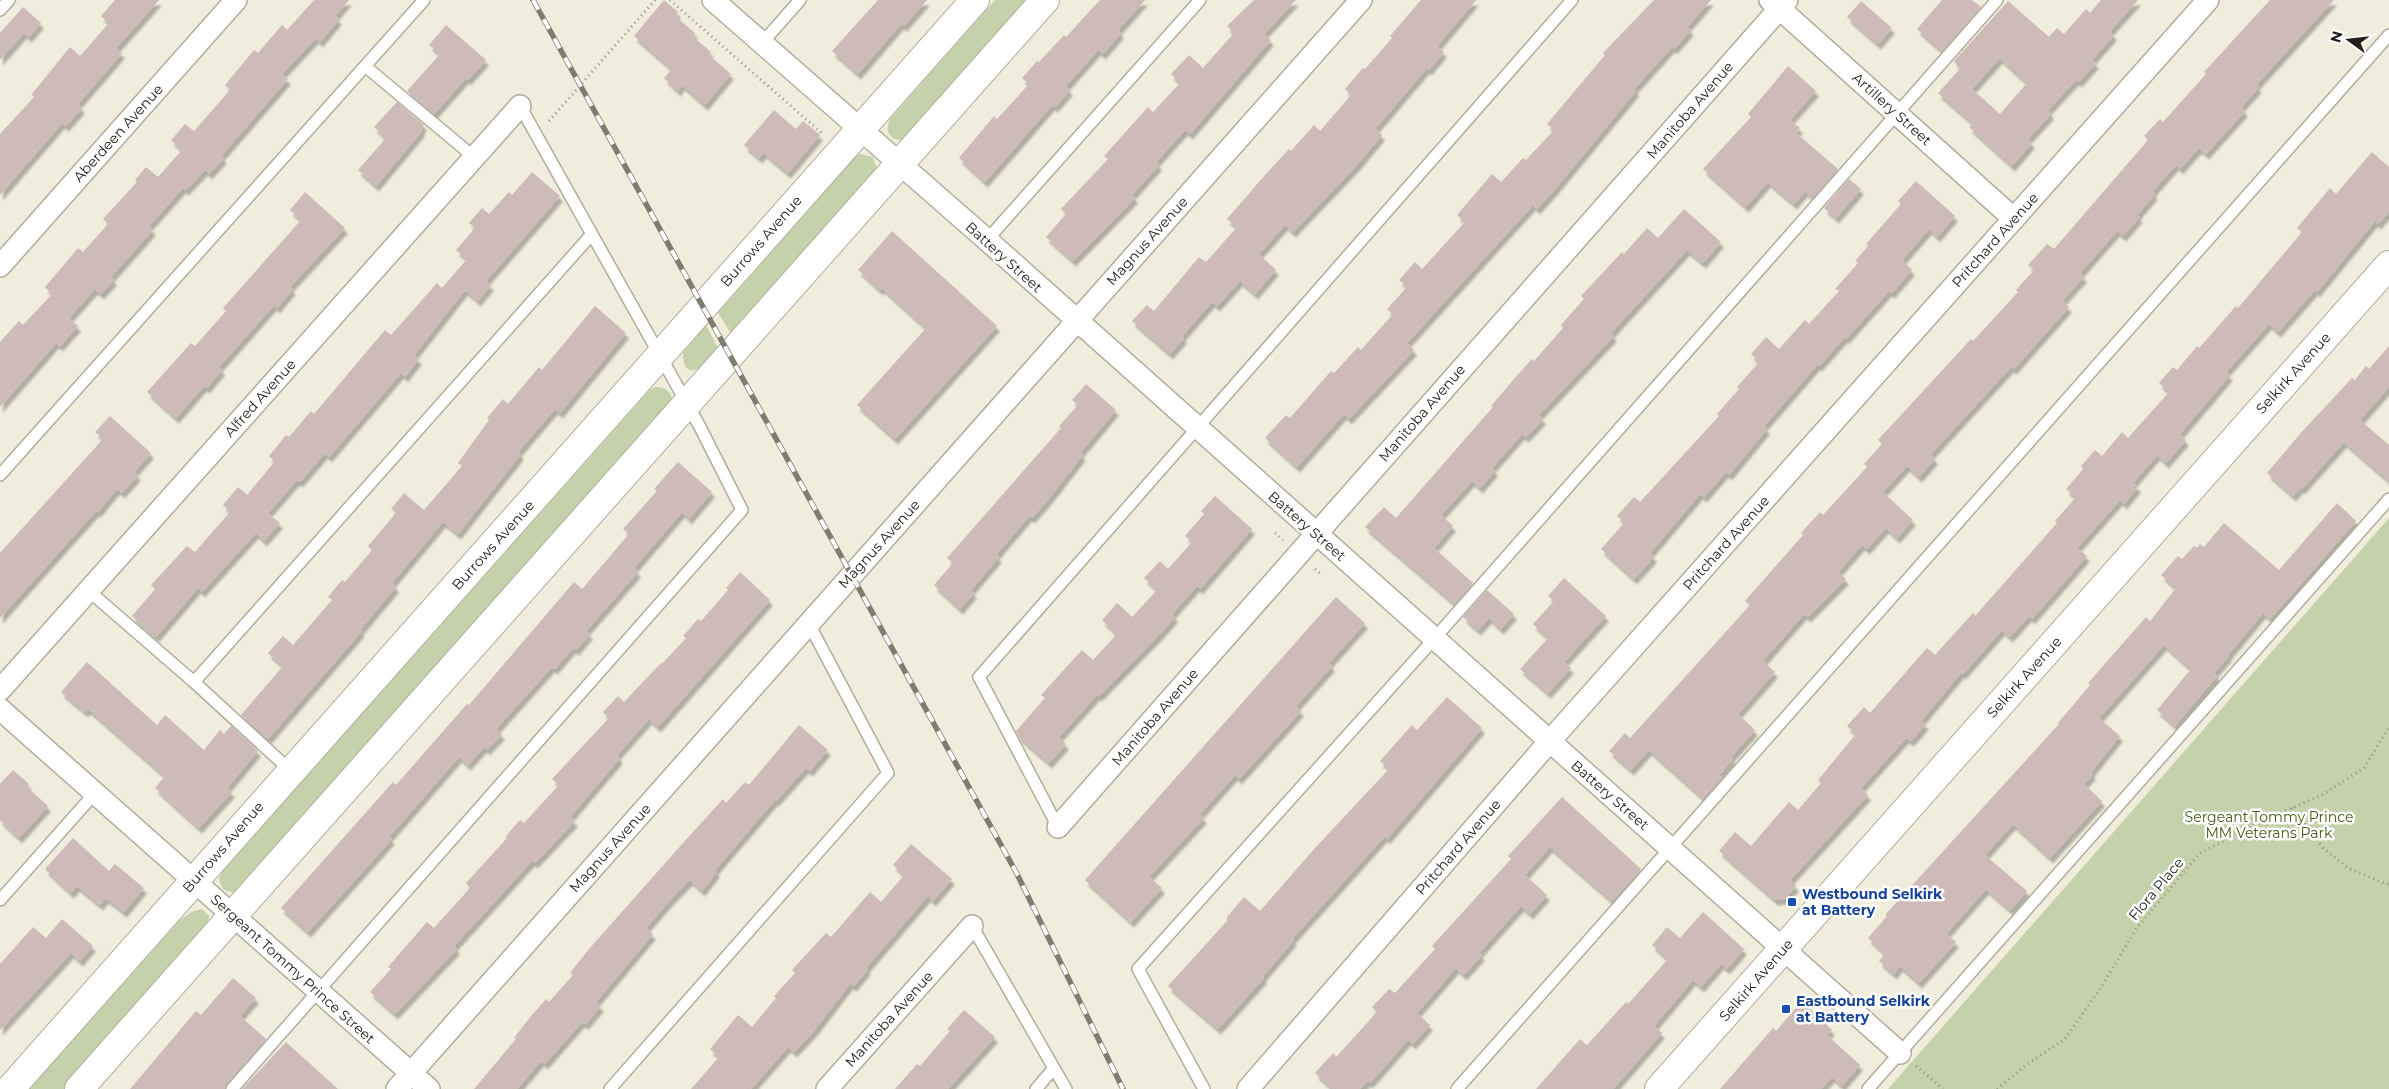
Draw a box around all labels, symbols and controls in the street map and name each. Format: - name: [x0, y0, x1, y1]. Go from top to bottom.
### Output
- north arrow: [2324, 15, 2374, 65]
- text: N: [2326, 29, 2347, 44]
- street label: Manitoba Avenue: [1643, 58, 1737, 162]
- street label: Artillery Street: [1849, 69, 1936, 149]
- street label: Aberdeen Avenue: [69, 80, 167, 186]
- street label: Pritchard Avenue: [1948, 189, 2042, 291]
- street label: Burrows Avenue: [716, 192, 806, 290]
- street label: Magnus Avenue: [1102, 193, 1192, 289]
- street label: Battery Street: [962, 218, 1046, 296]
- street label: Selkirk Avenue: [2252, 329, 2334, 417]
- street label: Alfred Avenue: [220, 355, 300, 441]
- street label: Manitoba Avenue: [1375, 361, 1469, 465]
- street label: Battery Street: [1264, 487, 1350, 565]
- street label: Pritchard Avenue: [1679, 492, 1773, 594]
- street label: Burrows Avenue: [448, 496, 538, 594]
- street label: Magnus Avenue: [834, 496, 924, 592]
- street label: Selkirk Avenue: [1983, 633, 2065, 721]
- street label: Manitoba Avenue: [1108, 665, 1202, 769]
- street label: Battery Street: [1567, 756, 1653, 834]
- street label: Pritchard Avenue: [1411, 795, 1505, 899]
- street label: Burrows Avenue: [178, 798, 268, 896]
- street label: Magnus Avenue: [565, 800, 655, 896]
- park label: Sergeant Tommy Prince MM Veterans Park: [2185, 808, 2353, 842]
- street label: Flora Place: [2124, 854, 2188, 924]
- place label: Westbound Selkirk at Battery: [1802, 885, 1943, 919]
- street label: Sergeant Tommy Prince Street: [207, 890, 379, 1048]
- marker: Westbound Selkirk at Battery: [1786, 896, 1798, 908]
- street label: Selkirk Avenue: [1715, 935, 1797, 1025]
- street label: Manitoba Avenue: [841, 967, 937, 1071]
- place label: Eastbound Selkirk at Battery: [1796, 992, 1931, 1026]
- marker: Eastbound Selkirk at Battery: [1780, 1003, 1792, 1015]

